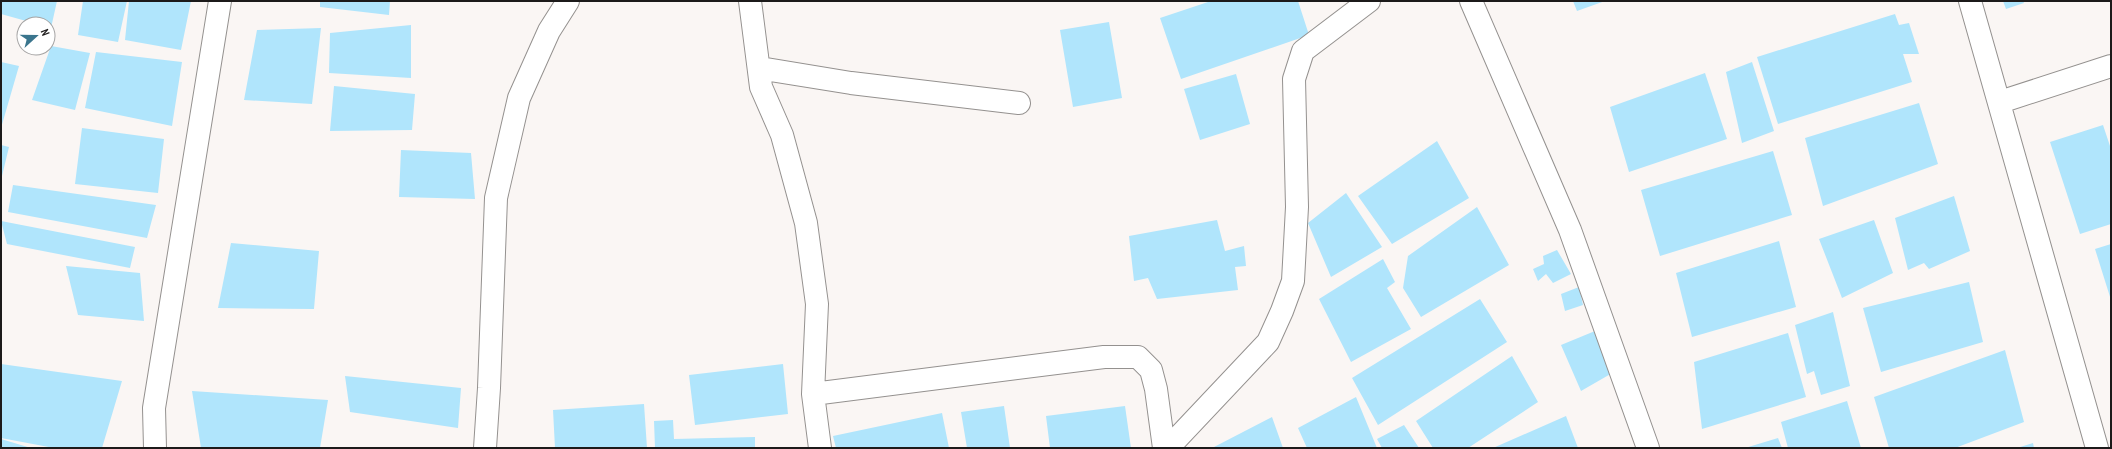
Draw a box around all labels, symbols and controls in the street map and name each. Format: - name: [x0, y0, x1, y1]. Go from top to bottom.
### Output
- north arrow: [16, 16, 56, 56]
- text: N: [38, 27, 53, 38]

